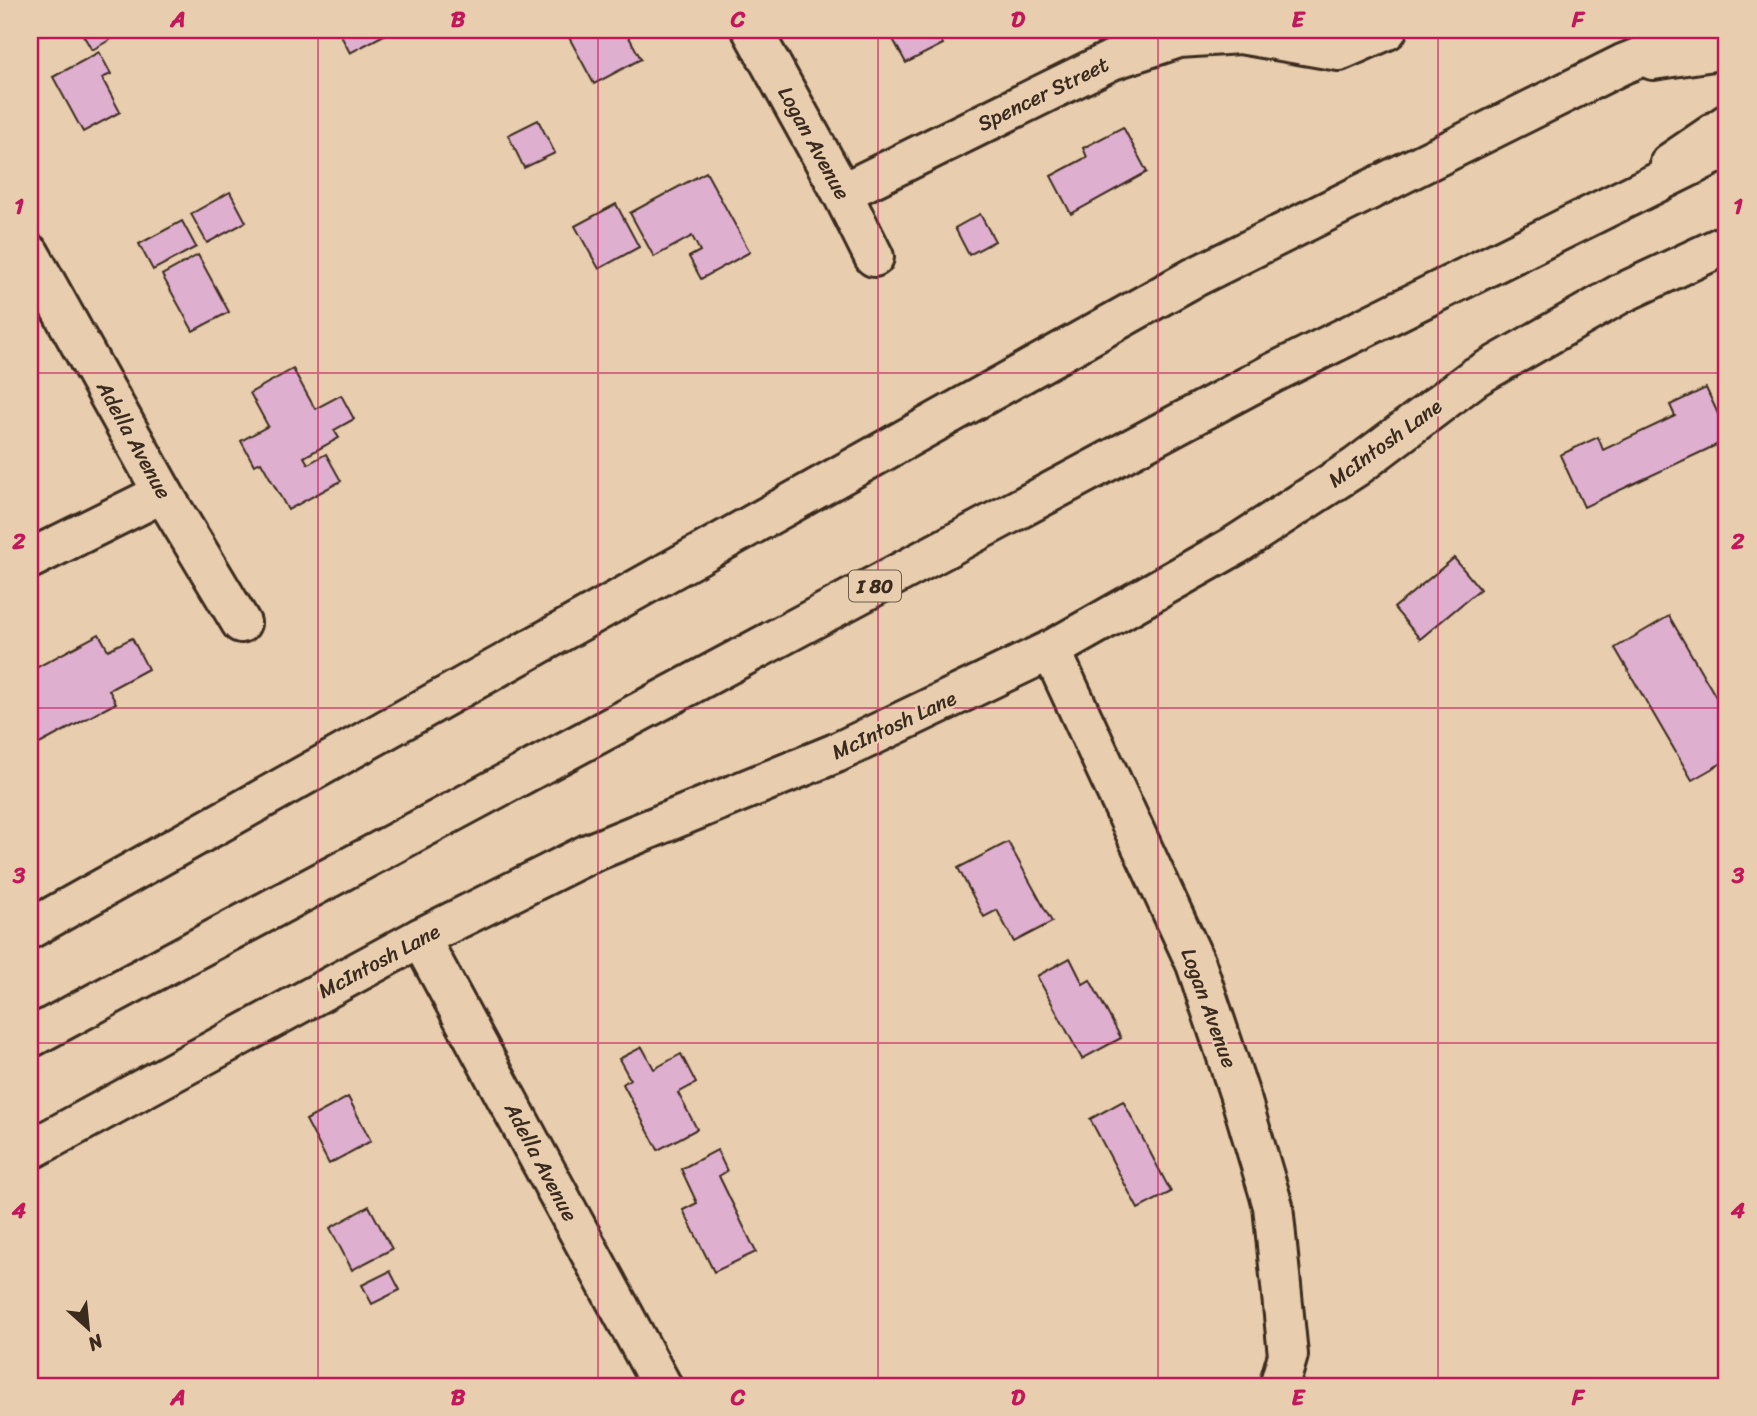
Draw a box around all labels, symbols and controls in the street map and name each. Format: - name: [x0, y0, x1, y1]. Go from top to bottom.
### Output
- text: A: [169, 0, 186, 40]
- text: B: [451, 0, 466, 40]
- text: C: [730, 0, 746, 40]
- text: D: [1011, 0, 1026, 40]
- text: E: [1292, 0, 1307, 40]
- text: F: [1571, 0, 1586, 40]
- street label: Spencer Street: [970, 46, 1116, 142]
- street label: Logan Avenue: [767, 79, 861, 207]
- text: 1: [14, 186, 24, 227]
- text: 1: [1733, 186, 1743, 227]
- street label: Adella Avenue: [85, 373, 182, 507]
- street label: McIntosh Lane: [1320, 388, 1450, 498]
- text: 2: [11, 521, 26, 562]
- text: 2: [1730, 521, 1745, 562]
- road number: I 80: [849, 570, 901, 601]
- street label: McIntosh Lane: [825, 679, 963, 771]
- text: 3: [12, 855, 26, 896]
- text: 3: [1731, 855, 1745, 896]
- street label: McIntosh Lane: [311, 913, 447, 1009]
- street label: Logan Avenue: [1170, 943, 1248, 1074]
- street label: Adella Avenue: [493, 1095, 589, 1229]
- text: 4: [11, 1190, 27, 1231]
- text: 4: [1730, 1190, 1746, 1231]
- north arrow: [52, 1294, 122, 1364]
- text: N: [81, 1325, 110, 1361]
- text: A: [169, 1377, 186, 1416]
- text: B: [451, 1377, 466, 1416]
- text: C: [730, 1377, 746, 1416]
- text: D: [1011, 1377, 1026, 1416]
- text: E: [1292, 1377, 1307, 1416]
- text: F: [1571, 1377, 1586, 1416]

